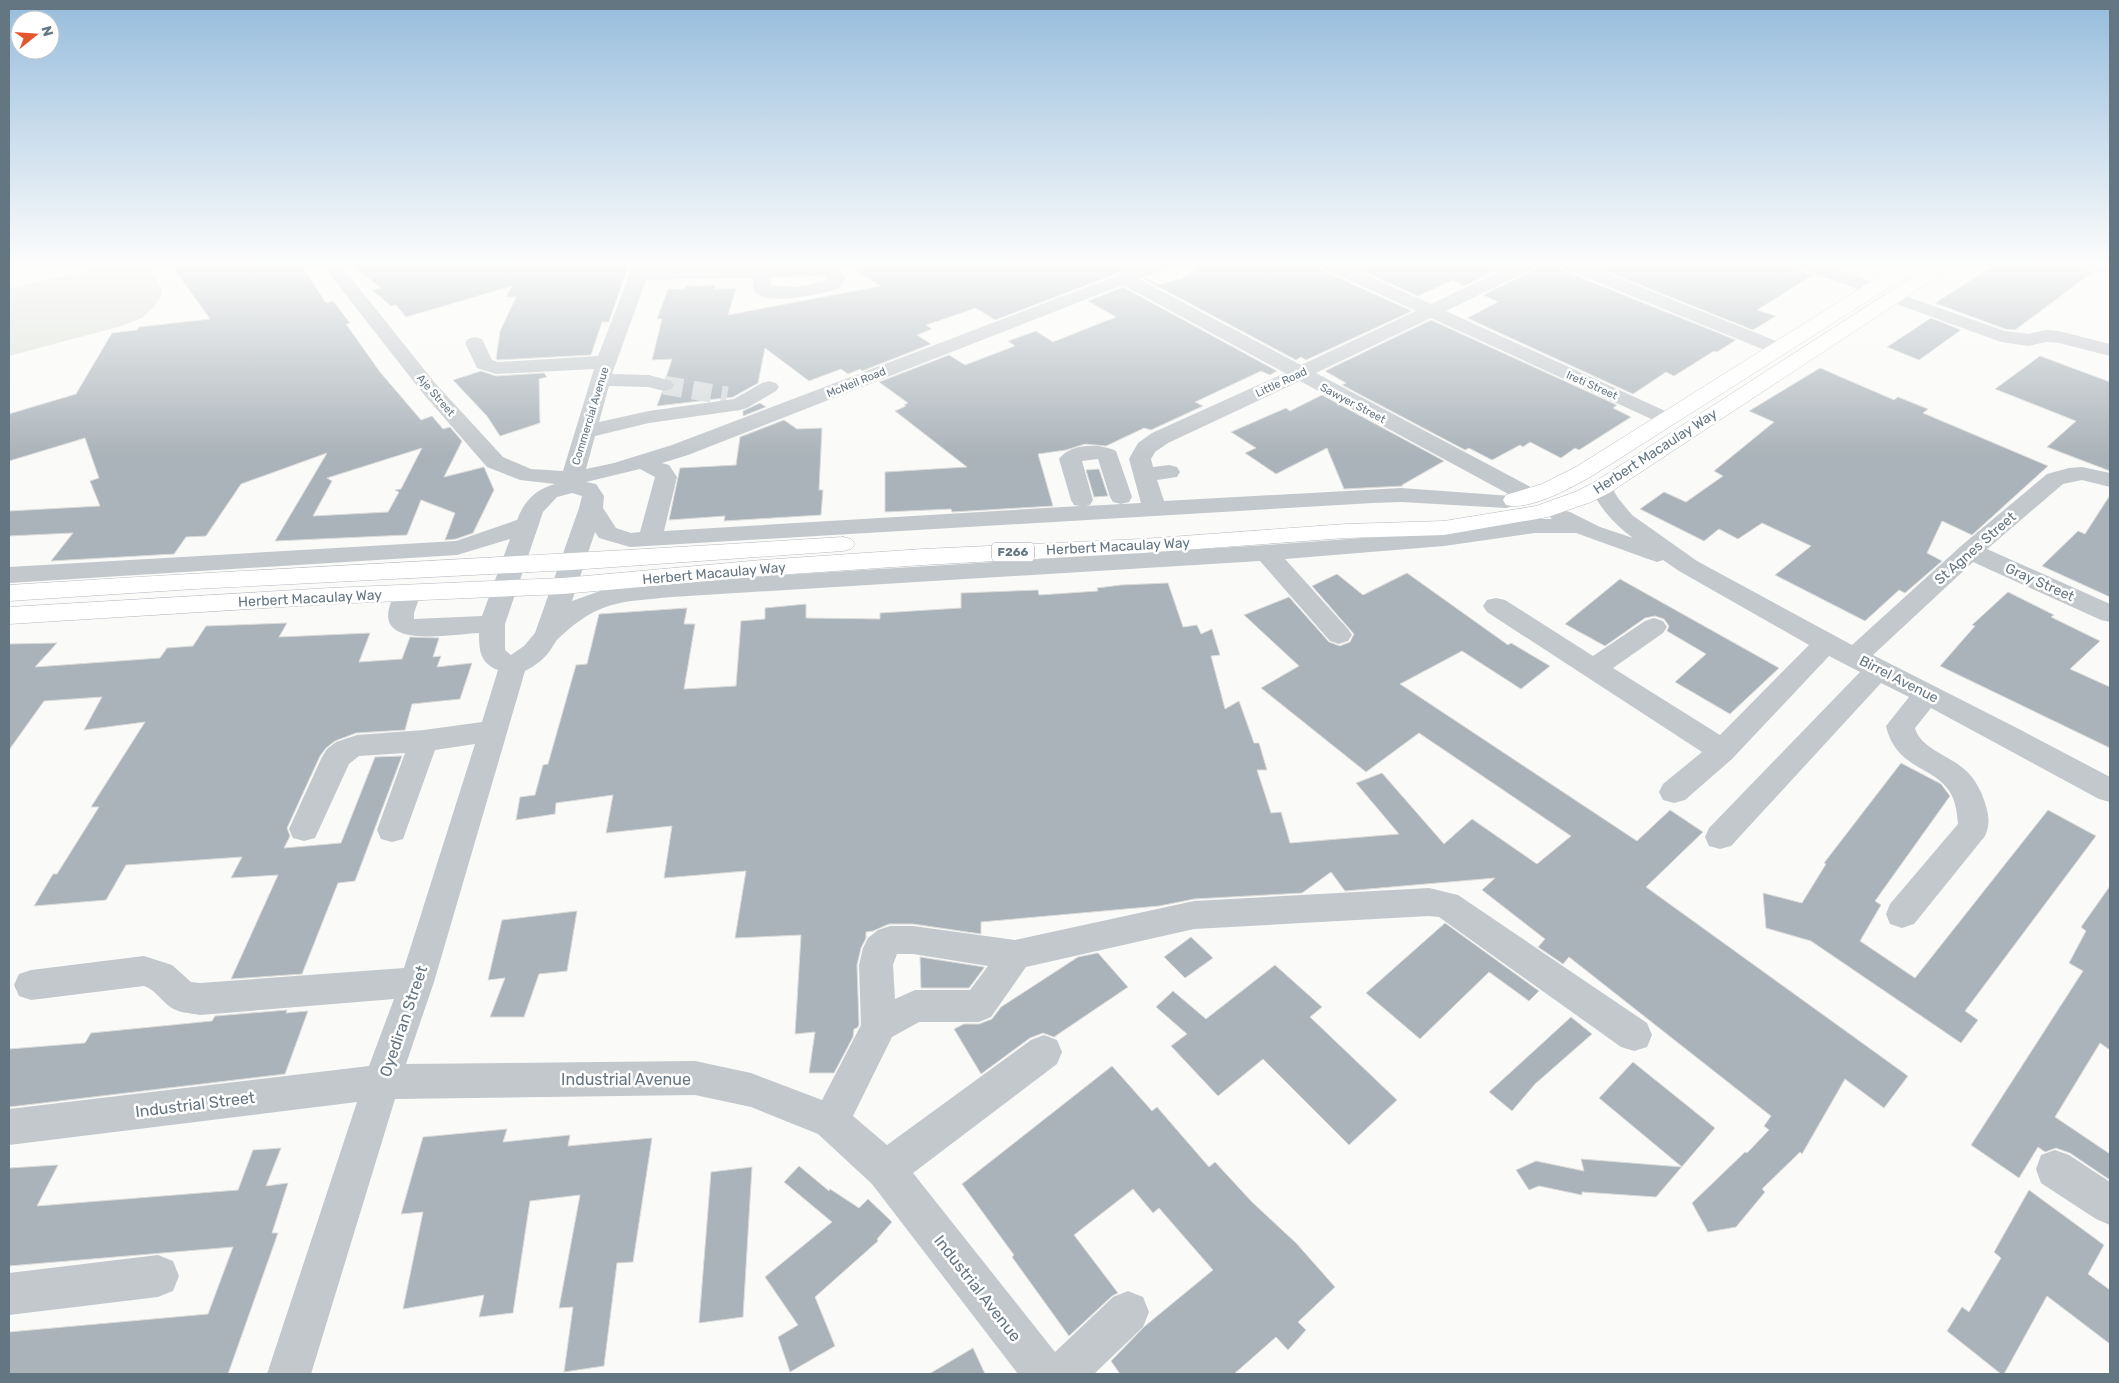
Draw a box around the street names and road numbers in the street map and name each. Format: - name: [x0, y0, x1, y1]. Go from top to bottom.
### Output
- street label: McNeil Road: [825, 365, 888, 400]
- street label: Little Road: [1254, 365, 1309, 400]
- street label: Commercial Avenue: [569, 366, 612, 467]
- street label: Ireti Street: [1564, 368, 1620, 403]
- street label: Aje Street: [414, 372, 458, 419]
- street label: Sawyer Street: [1318, 381, 1388, 426]
- street label: Herbert Macaulay Way: [1590, 405, 1721, 498]
- street label: St Agnes Street: [1931, 508, 2020, 588]
- street label: Herbert Macaulay Way: [1046, 534, 1191, 559]
- road number: F266: [992, 542, 1034, 562]
- street label: Herbert Macaulay Way: [642, 559, 787, 588]
- street label: Gray Street: [2003, 560, 2077, 605]
- street label: Herbert Macaulay Way: [238, 586, 383, 611]
- street label: Birrel Avenue: [1856, 652, 1941, 707]
- street label: Oyediran Street: [376, 963, 431, 1079]
- street label: Industrial Avenue: [561, 1070, 691, 1089]
- street label: Industrial Street: [134, 1088, 256, 1121]
- street label: Industrial Avenue: [930, 1231, 1025, 1345]

